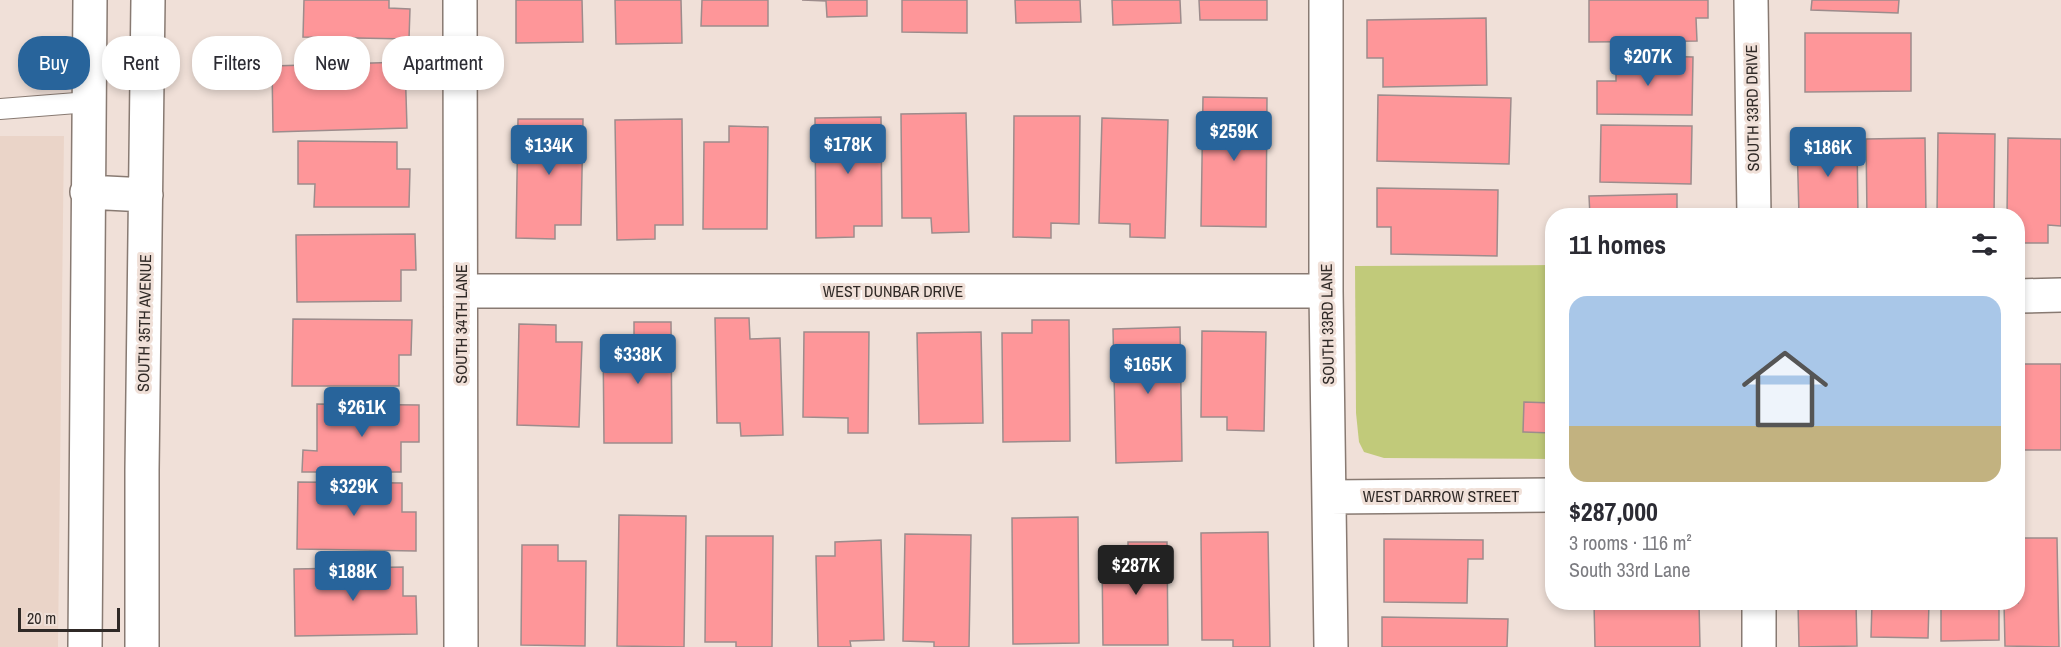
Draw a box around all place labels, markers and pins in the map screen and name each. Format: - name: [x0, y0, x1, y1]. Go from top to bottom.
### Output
- pin: $207K: [1606, 36, 1690, 87]
- pin: $259K: [1192, 111, 1276, 162]
- pin: $178K: [806, 124, 890, 175]
- pin: $134K: [507, 125, 591, 176]
- pin: $186K: [1786, 127, 1870, 178]
- pin: $338K: [596, 334, 680, 385]
- pin: $165K: [1106, 344, 1190, 395]
- pin: $261K: [320, 387, 404, 438]
- pin: $329K: [312, 466, 396, 517]
- pin: $287K: [1094, 545, 1178, 596]
- pin: $188K: [311, 551, 395, 602]

